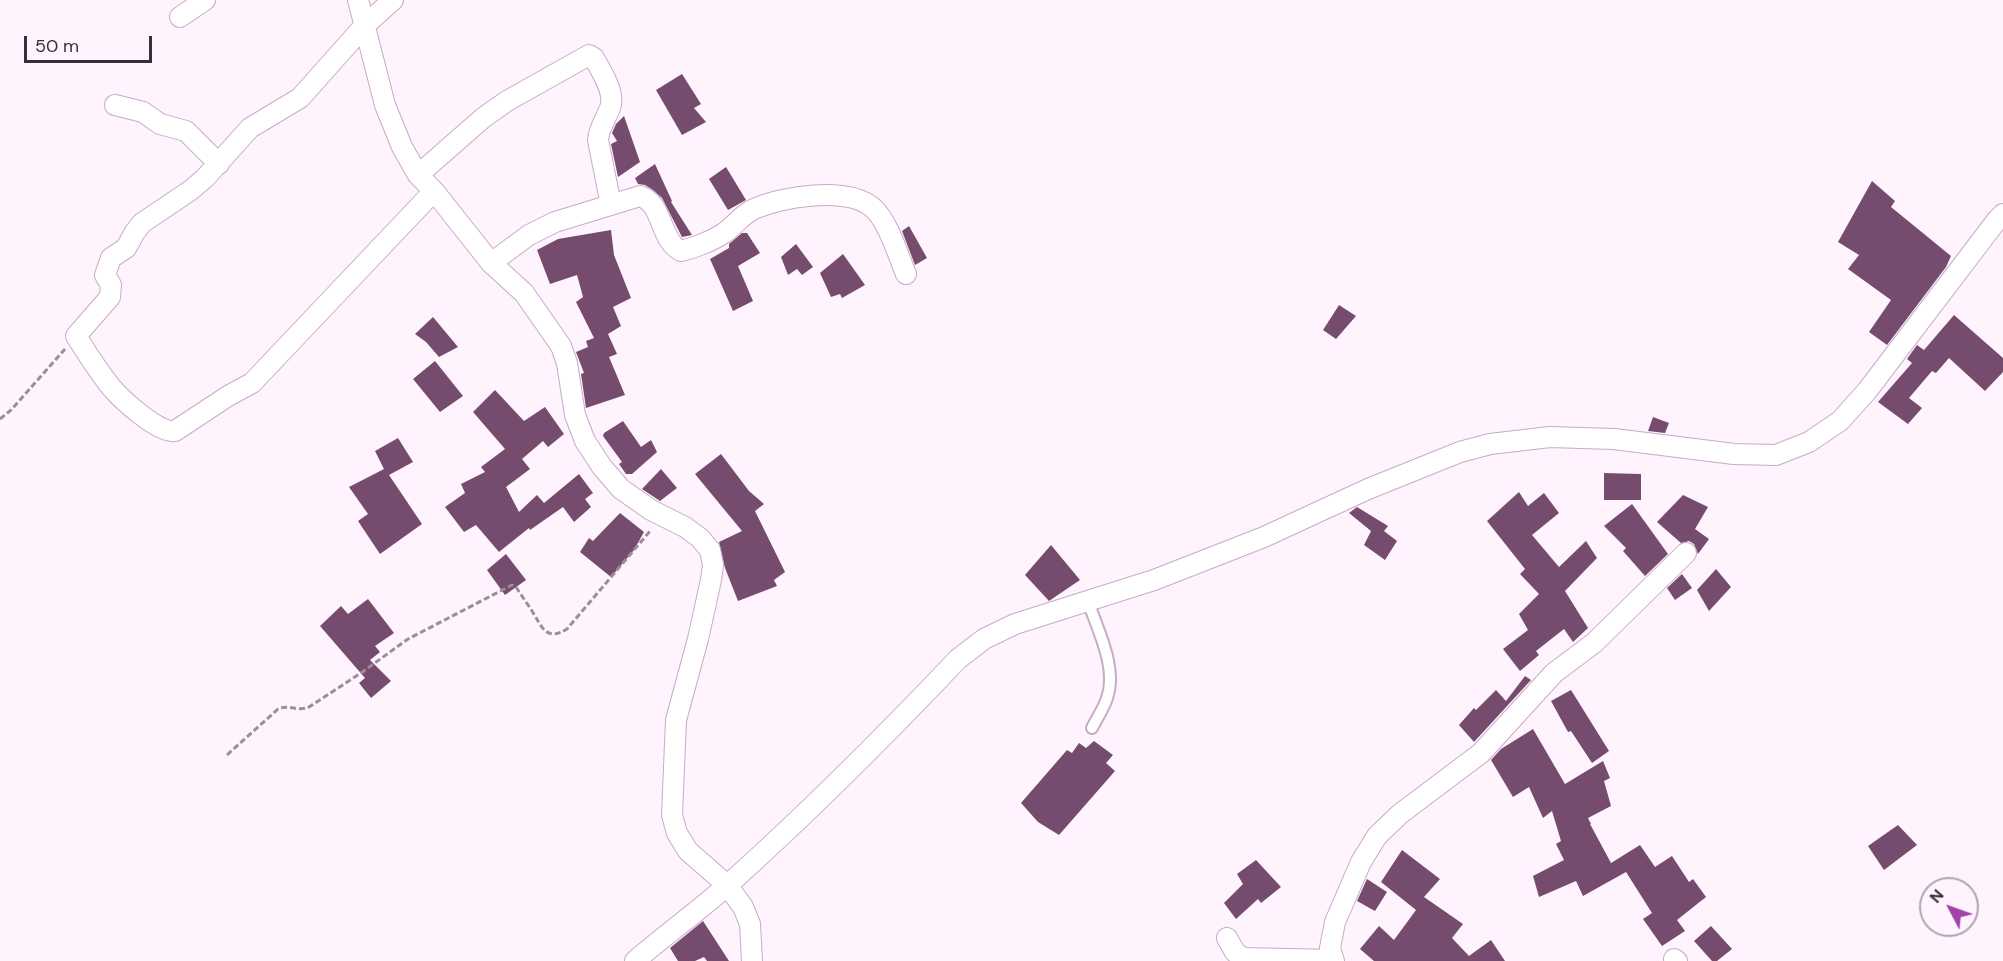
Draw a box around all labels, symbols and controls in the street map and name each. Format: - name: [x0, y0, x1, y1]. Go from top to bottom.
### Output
- scale bar: [27, 24, 154, 62]
- text: 50 m: [35, 34, 79, 58]
- north arrow: [1919, 877, 1979, 937]
- text: N: [1925, 885, 1948, 907]

